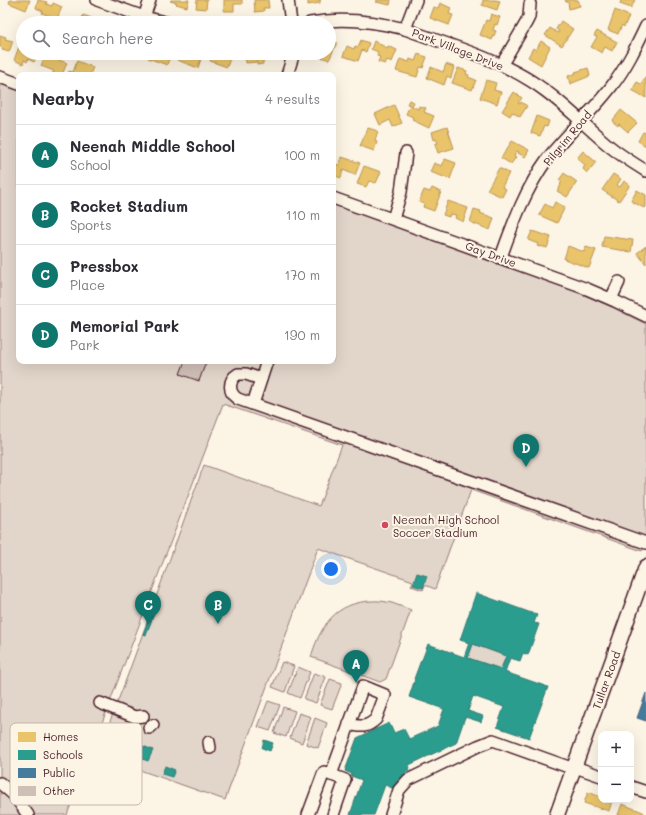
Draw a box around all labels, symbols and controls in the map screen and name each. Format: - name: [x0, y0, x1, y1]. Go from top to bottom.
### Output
- search box: [16, 16, 336, 60]
- street label: Park Village Drive: [410, 25, 506, 73]
- icon: search: [30, 27, 52, 49]
- text: Search here: [62, 28, 153, 48]
- text: Nearby: [32, 87, 94, 109]
- text: 4 results: [265, 90, 320, 107]
- street label: Pilgrim Road: [539, 107, 595, 169]
- text: Neenah Middle School: [70, 136, 235, 156]
- text: A: [40, 146, 50, 163]
- text: 100 m: [284, 146, 320, 163]
- text: School: [70, 156, 111, 173]
- text: Rocket Stadium: [70, 196, 188, 216]
- text: B: [41, 206, 49, 223]
- text: 110 m: [286, 206, 320, 223]
- text: Sports: [70, 216, 112, 233]
- street label: Gay Drive: [463, 238, 519, 270]
- text: Pressbox: [70, 256, 139, 276]
- text: C: [40, 266, 50, 283]
- text: 170 m: [284, 266, 320, 283]
- text: Place: [70, 276, 105, 293]
- text: Memorial Park: [70, 316, 179, 336]
- text: D: [40, 326, 50, 343]
- text: 190 m: [284, 326, 320, 343]
- text: Park: [70, 336, 99, 353]
- pin: D: [513, 434, 539, 467]
- place label: Neenah High School Soccer Stadium: [393, 512, 499, 540]
- marker: Neenah High School Soccer Stadium: [380, 520, 390, 530]
- your location: [321, 559, 341, 579]
- pin: C: [135, 591, 161, 624]
- pin: B: [205, 591, 231, 624]
- street label: Tullar Road: [589, 649, 623, 711]
- pin: A: [343, 650, 369, 683]
- legend: [10, 723, 142, 805]
- text: Homes: [43, 729, 78, 744]
- map controls: [598, 731, 634, 803]
- button: +: [598, 731, 634, 767]
- text: Schools: [43, 747, 83, 762]
- text: Public: [43, 765, 75, 780]
- button: −: [598, 767, 634, 803]
- text: Other: [43, 783, 75, 798]

